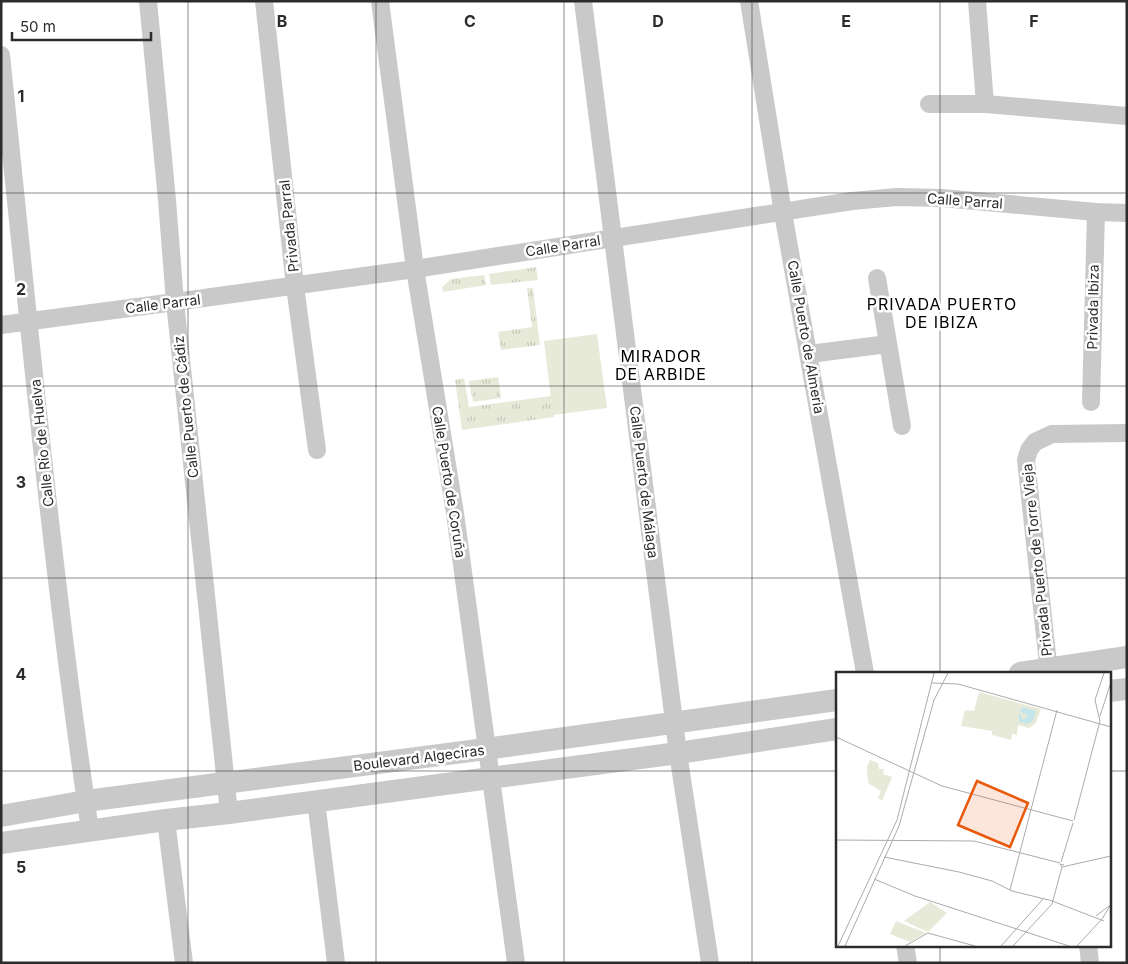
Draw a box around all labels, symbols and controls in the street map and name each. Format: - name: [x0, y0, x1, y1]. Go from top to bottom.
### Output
- scale bar: [12, 10, 151, 42]
- text: B: [277, 11, 287, 31]
- text: C: [464, 11, 476, 31]
- text: D: [652, 11, 664, 31]
- text: E: [841, 11, 851, 31]
- text: F: [1029, 11, 1039, 31]
- text: 50 m: [20, 17, 56, 36]
- text: 1: [18, 86, 24, 106]
- street label: Privada Parral: [275, 179, 302, 273]
- street label: Calle Parral: [927, 189, 1003, 212]
- street label: Calle Parral: [524, 231, 602, 260]
- street label: Calle Puerto de Almeria: [785, 259, 828, 415]
- street label: Privada Ibiza: [1083, 264, 1102, 350]
- text: 2: [16, 279, 26, 299]
- street label: Calle Parral: [124, 290, 202, 317]
- district label: PRIVADA PUERTO DE IBIZA: [867, 294, 1017, 332]
- street label: Calle Puerto de Cádiz: [170, 335, 201, 479]
- district label: MIRADOR DE ARBIDE: [615, 346, 707, 384]
- street label: Calle Río de Huelva: [26, 378, 57, 508]
- street label: Calle Puerto de Coruña: [429, 405, 470, 559]
- street label: Calle Puerto de Málaga: [627, 405, 662, 559]
- street label: Privada Puerto de Torre Vieja: [1018, 463, 1055, 657]
- text: 3: [16, 472, 26, 492]
- text: 4: [16, 664, 27, 684]
- inset map: [836, 672, 1110, 946]
- street label: Boulevard Algeciras: [352, 741, 485, 774]
- text: 5: [16, 857, 26, 877]

